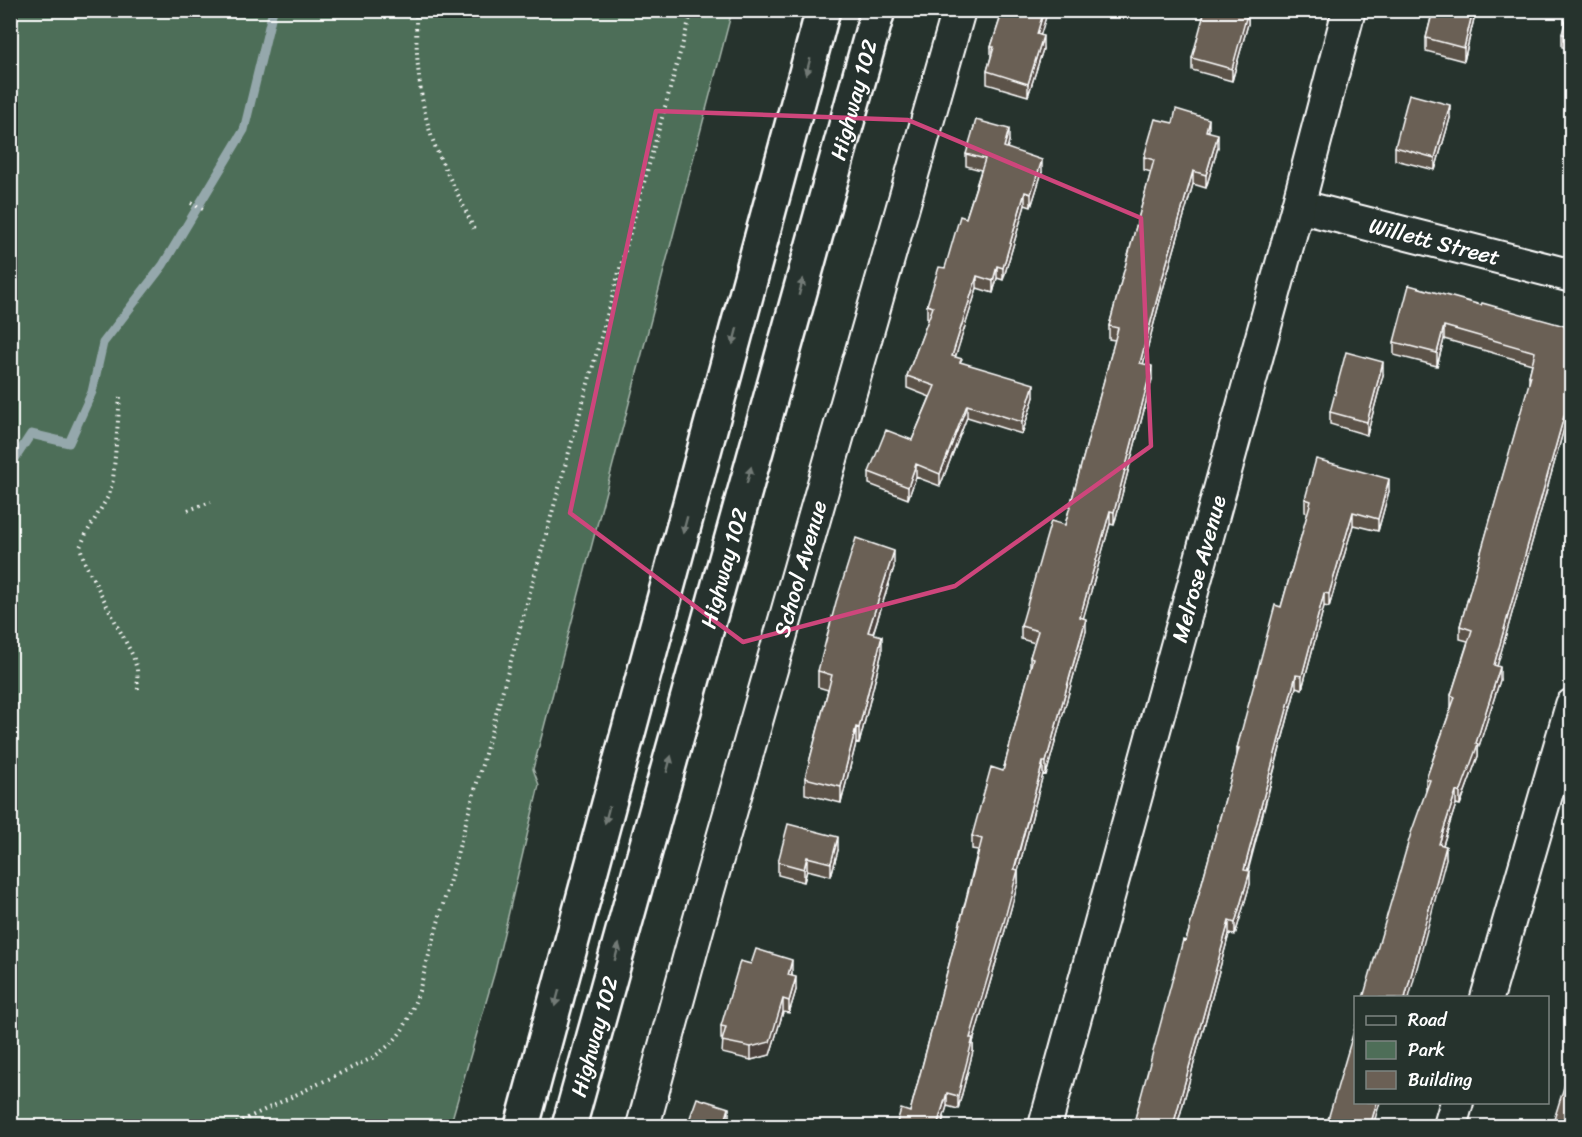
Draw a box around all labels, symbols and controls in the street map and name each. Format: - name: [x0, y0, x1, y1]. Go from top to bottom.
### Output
- street label: Highway 102: [818, 35, 889, 165]
- one-way arrow: [802, 58, 812, 76]
- street label: Willett Street: [1365, 206, 1505, 277]
- one-way arrow: [797, 278, 806, 296]
- one-way arrow: [730, 327, 740, 346]
- one-way arrow: [745, 466, 754, 484]
- street label: Melrose Avenue: [1160, 490, 1238, 647]
- street label: School Avenue: [762, 496, 838, 642]
- street label: Highway 102: [689, 503, 759, 633]
- one-way arrow: [679, 516, 689, 534]
- one-way arrow: [665, 755, 674, 773]
- one-way arrow: [602, 806, 611, 824]
- one-way arrow: [613, 943, 623, 962]
- street label: Highway 102: [559, 971, 630, 1101]
- one-way arrow: [552, 989, 561, 1007]
- legend: [1354, 996, 1549, 1104]
- text: Road: [1408, 1004, 1448, 1036]
- text: Park: [1408, 1034, 1445, 1066]
- text: Building: [1408, 1064, 1472, 1096]

